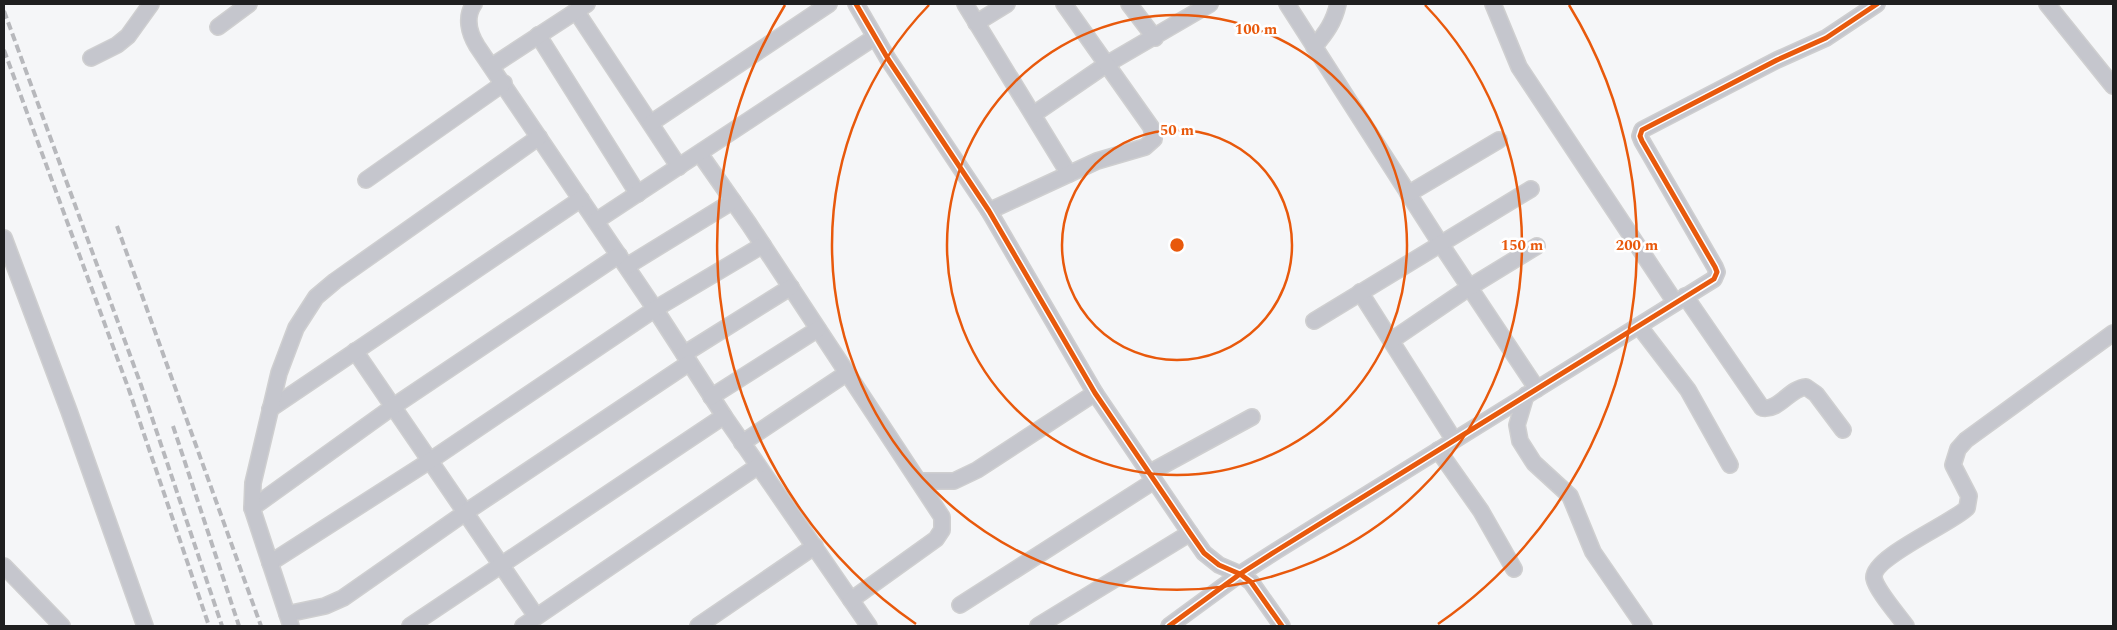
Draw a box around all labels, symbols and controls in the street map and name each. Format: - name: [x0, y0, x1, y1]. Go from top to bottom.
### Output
- text: 100 m: [1235, 18, 1278, 41]
- text: 50 m: [1160, 119, 1195, 142]
- text: 150 m: [1501, 234, 1544, 257]
- text: 200 m: [1616, 234, 1659, 257]
- centre of rings: [1168, 236, 1186, 254]

